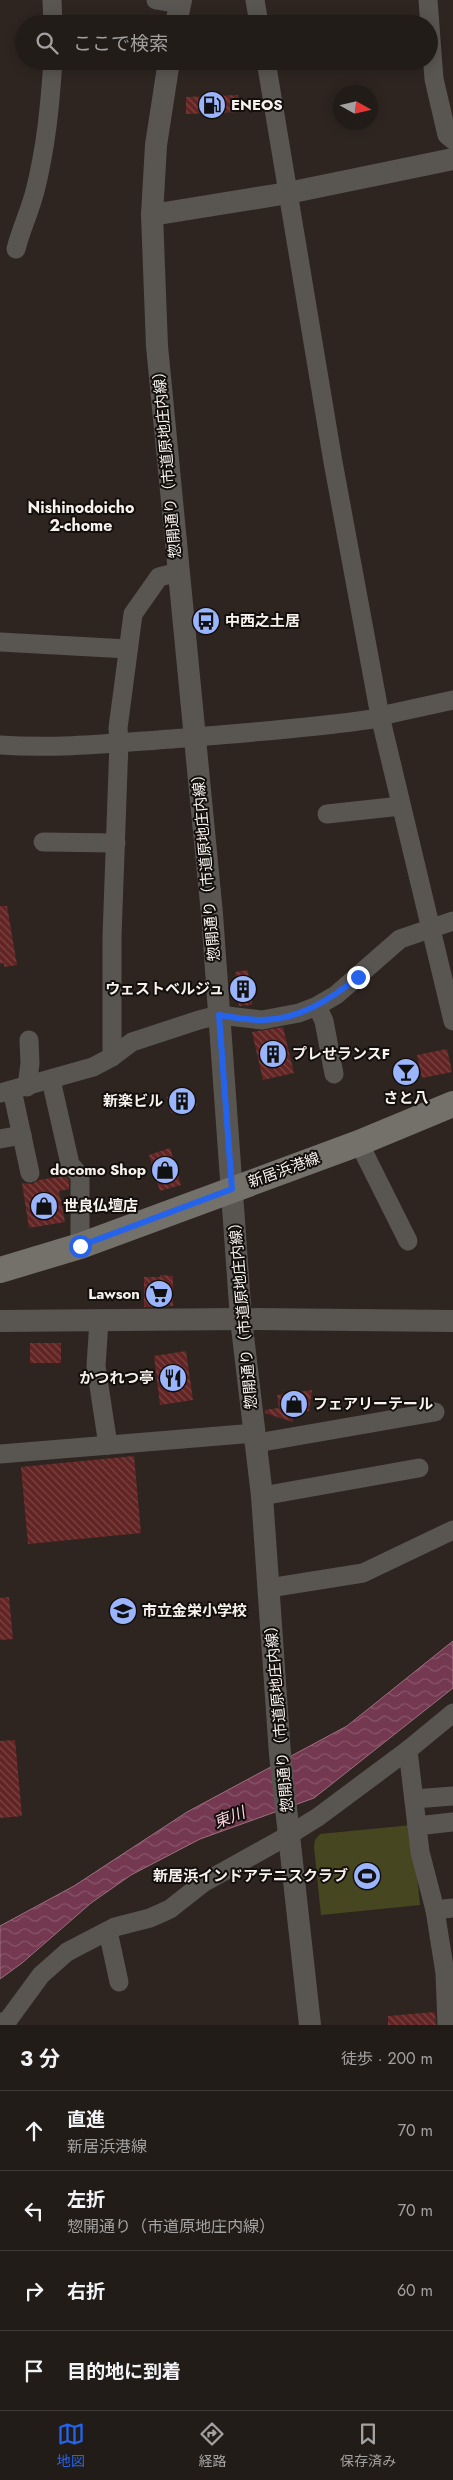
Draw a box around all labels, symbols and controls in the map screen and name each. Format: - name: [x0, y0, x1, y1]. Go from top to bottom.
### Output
- search box: [15, 15, 438, 70]
- icon: search: [33, 29, 61, 57]
- text: ここで検索: [73, 30, 168, 57]
- north arrow: [333, 85, 378, 130]
- fuel station icon: ENEOS: [197, 90, 227, 120]
- place label: ENEOS: [231, 94, 283, 116]
- street label: 惣開通り（市道原地庄内線）: [148, 363, 186, 559]
- district label: Nishinodoicho 2-chome: [28, 496, 134, 537]
- bus stop icon: 中西之土居: [191, 606, 221, 636]
- place label: 中西之土居: [225, 610, 300, 632]
- street label: 惣開通り（市道原地庄内線）: [187, 766, 225, 962]
- route end: [347, 966, 370, 989]
- building icon: ウェストベルジュ: [228, 974, 258, 1004]
- place label: ウェストベルジュ: [105, 978, 224, 1000]
- building icon: プレせランスF: [258, 1039, 288, 1069]
- place label: プレせランスF: [292, 1043, 390, 1065]
- bar icon: さと八: [391, 1057, 421, 1087]
- building icon: 新楽ビル: [167, 1086, 197, 1116]
- place label: さと八: [383, 1087, 429, 1109]
- place label: 新楽ビル: [103, 1090, 163, 1112]
- street label: 新居浜港線: [245, 1147, 323, 1193]
- shop icon: docomo Shop: [150, 1155, 180, 1185]
- place label: docomo Shop: [50, 1159, 146, 1181]
- shop icon: 世良仏壇店: [29, 1191, 59, 1221]
- place label: 世良仏壇店: [63, 1195, 138, 1217]
- street label: 惣開通り（市道原地庄内線）: [224, 1214, 262, 1410]
- route start: [69, 1235, 92, 1258]
- supermarket icon: Lawson: [144, 1279, 174, 1309]
- place label: Lawson: [88, 1283, 140, 1305]
- restaurant icon: かつれつ亭: [158, 1363, 188, 1393]
- place label: かつれつ亭: [79, 1367, 154, 1389]
- shop icon: フェアリーテール: [279, 1389, 309, 1419]
- place label: フェアリーテール: [313, 1393, 433, 1415]
- school or university icon: 市立金栄小学校: [108, 1596, 138, 1626]
- place label: 市立金栄小学校: [142, 1600, 247, 1622]
- street label: 惣開通り（市道原地庄内線）: [260, 1617, 298, 1813]
- water label: 東川: [210, 1800, 250, 1834]
- sports icon: 新居浜インドアテニスクラブ: [352, 1861, 382, 1891]
- place label: 新居浜インドアテニスクラブ: [153, 1865, 348, 1887]
- text: 3 分: [20, 2044, 60, 2074]
- text: 徒歩 · 200 m: [341, 2047, 433, 2070]
- text: 直進: [67, 2106, 105, 2133]
- icon: ahead: [20, 2117, 48, 2145]
- text: 70 m: [398, 2119, 433, 2142]
- text: 新居浜港線: [67, 2135, 147, 2158]
- text: 左折: [67, 2186, 105, 2213]
- icon: left: [20, 2197, 48, 2225]
- text: 70 m: [398, 2199, 433, 2222]
- text: 惣開通り（市道原地庄内線）: [67, 2215, 275, 2238]
- icon: right: [20, 2277, 48, 2305]
- text: 右折: [67, 2278, 105, 2305]
- text: 60 m: [397, 2279, 433, 2302]
- icon: arrive: [20, 2357, 48, 2385]
- text: 目的地に到着: [67, 2358, 181, 2385]
- tab: 地図: [57, 2420, 85, 2471]
- tab: 経路: [198, 2420, 226, 2471]
- tab: 保存済み: [340, 2420, 396, 2471]

